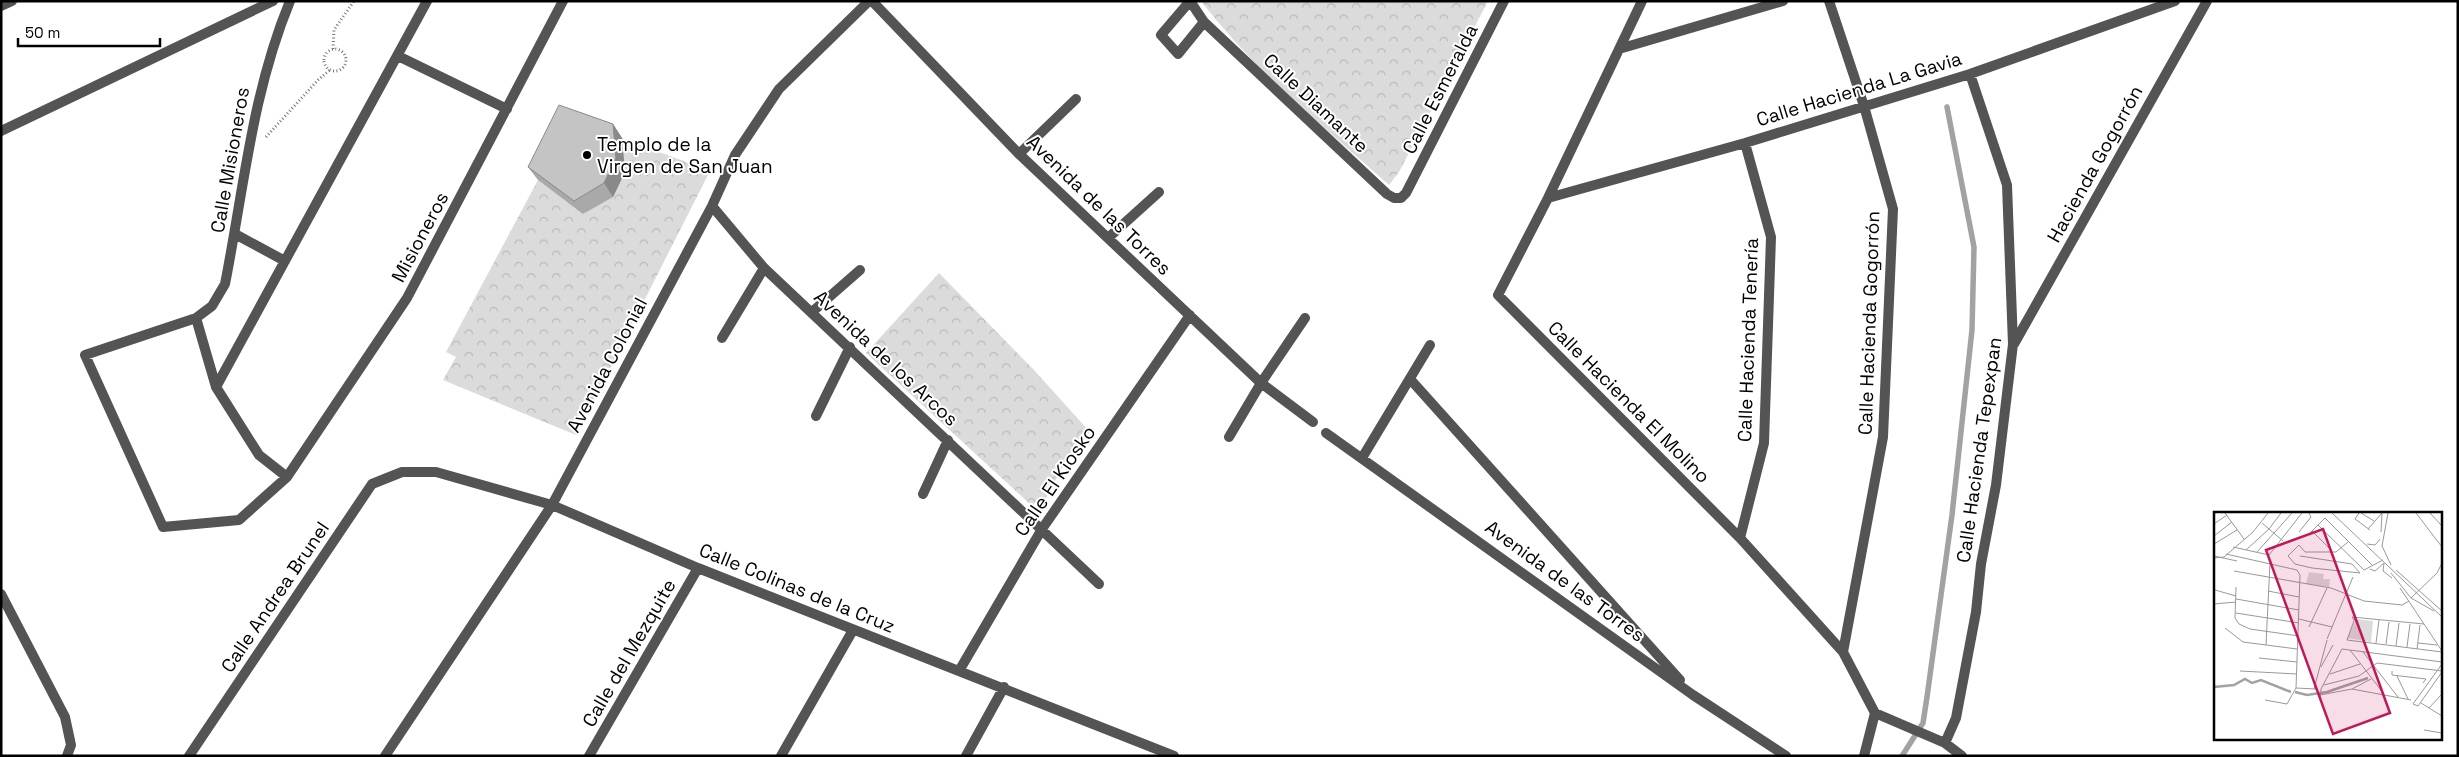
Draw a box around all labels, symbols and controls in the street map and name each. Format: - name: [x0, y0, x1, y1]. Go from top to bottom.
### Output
- scale bar: [18, 15, 160, 47]
- street label: Calle Esmeralda: [1397, 20, 1484, 158]
- text: 50 m: [25, 23, 60, 42]
- street label: Calle Hacienda La Gavia: [1753, 46, 1965, 132]
- street label: Calle Diamante: [1258, 48, 1374, 158]
- street label: Hacienda Gogorrón: [2041, 81, 2149, 247]
- street label: Calle Misioneros: [205, 85, 255, 235]
- street label: Avenida de las Torres: [1021, 129, 1177, 281]
- place label: Templo de la Virgen de San Juan: [597, 132, 773, 179]
- marker: Templo de la Virgen de San Juan: [581, 149, 593, 161]
- street label: Misioneros: [386, 187, 454, 287]
- street label: Calle Hacienda Gogorrón: [1853, 211, 1885, 435]
- street label: Calle Hacienda Tenería: [1732, 237, 1764, 443]
- street label: Avenida de los Arcos: [809, 285, 963, 431]
- street label: Avenida Colonial: [561, 293, 653, 437]
- street label: Calle Hacienda El Molino: [1542, 315, 1716, 489]
- street label: Calle Hacienda Tepexpan: [1951, 336, 2007, 564]
- street label: Calle El Kiosko: [1009, 421, 1101, 541]
- inset map: [2214, 512, 2442, 740]
- street label: Avenida de las Torres: [1480, 515, 1650, 647]
- street label: Calle Andrea Brunel: [215, 517, 335, 677]
- street label: Calle Colinas de la Cruz: [695, 537, 899, 639]
- street label: Calle del Mezquite: [577, 575, 681, 731]

